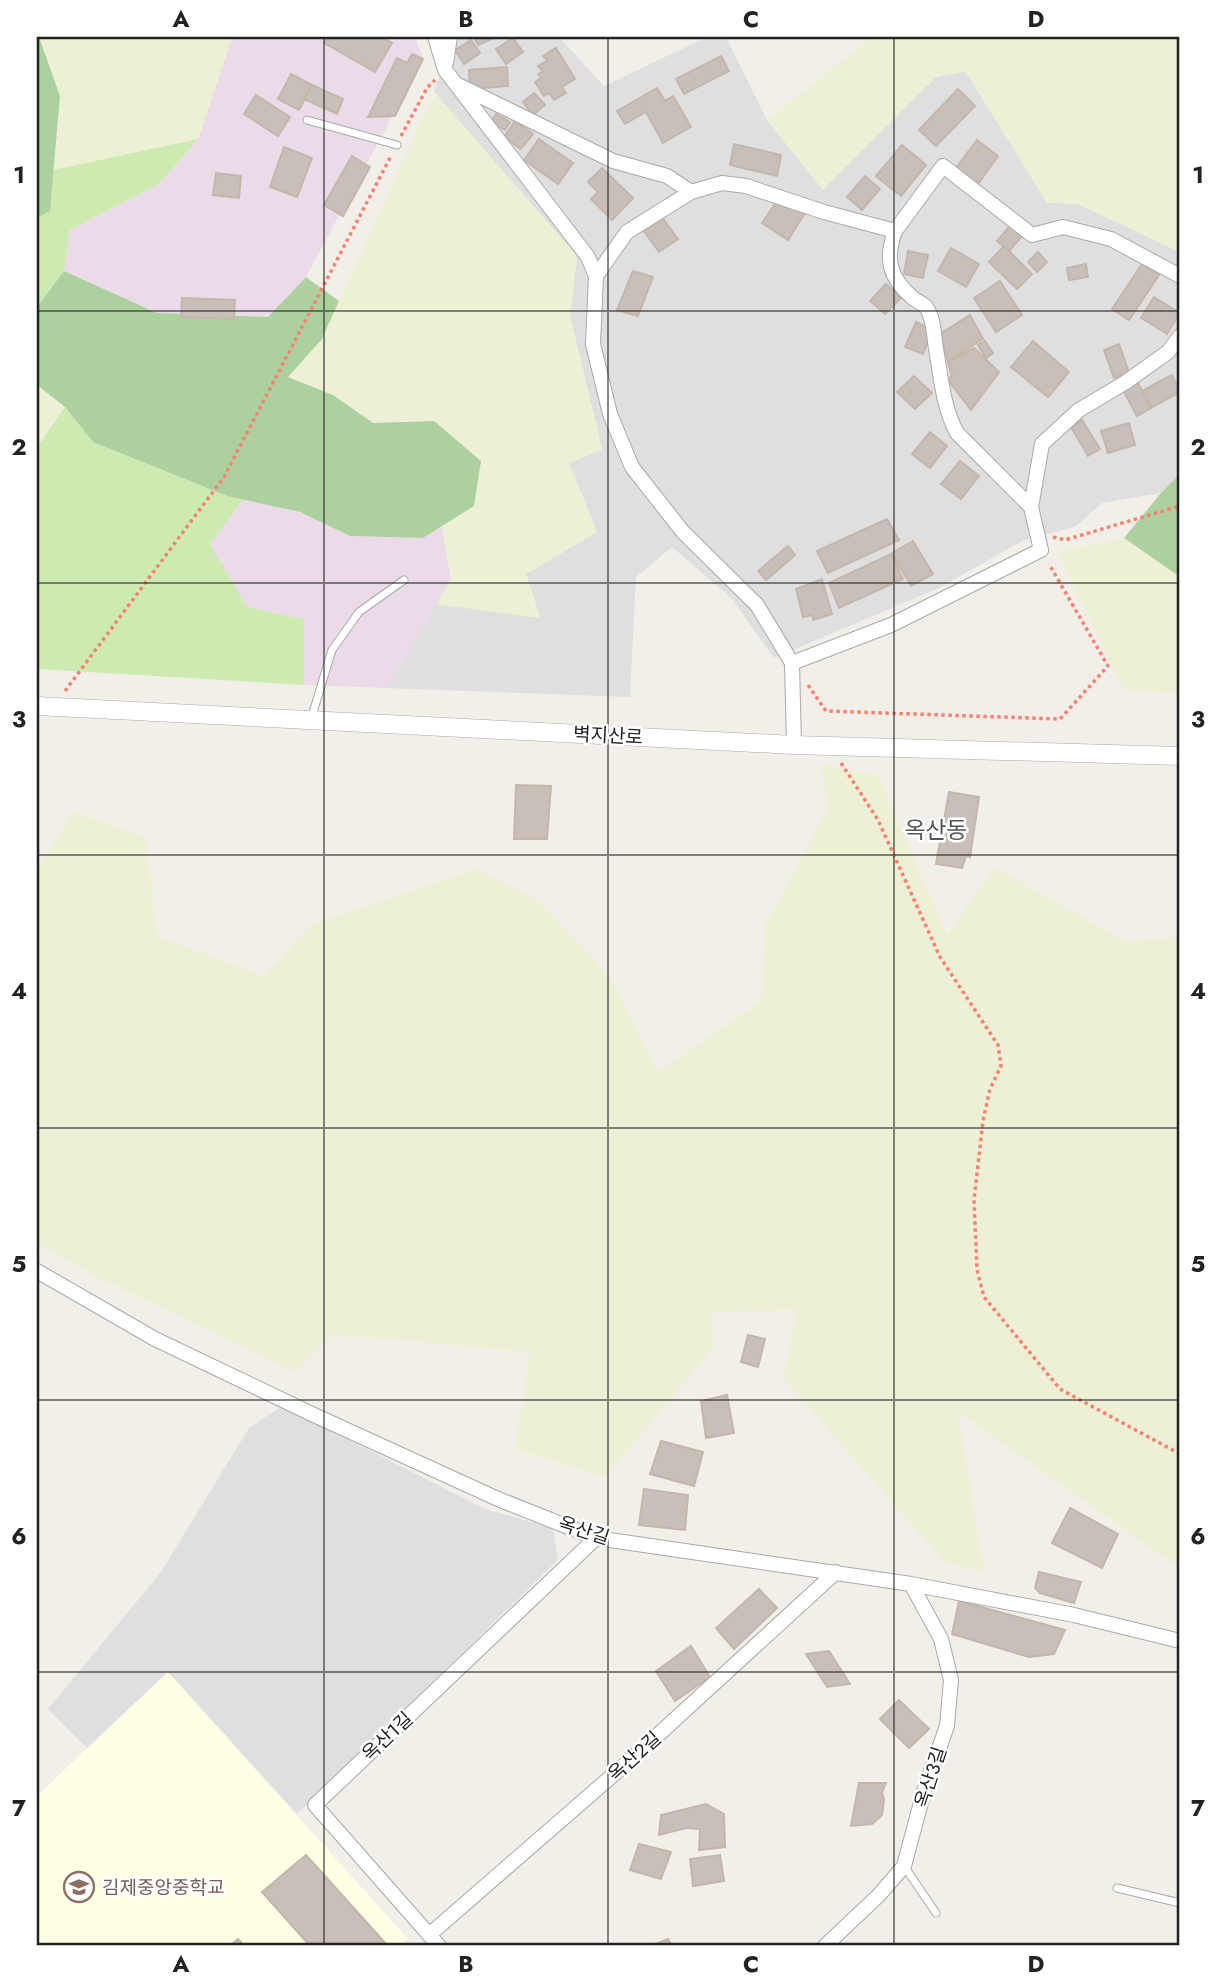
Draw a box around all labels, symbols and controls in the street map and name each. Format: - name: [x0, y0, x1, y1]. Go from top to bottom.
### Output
- text: A: [172, 2, 190, 36]
- text: B: [458, 2, 474, 36]
- text: C: [743, 2, 759, 36]
- text: D: [1028, 2, 1045, 36]
- text: 1: [13, 158, 25, 192]
- text: 1: [1192, 158, 1204, 192]
- text: 2: [11, 430, 27, 464]
- text: 2: [1190, 430, 1206, 464]
- text: 3: [12, 702, 26, 736]
- text: 3: [1191, 702, 1205, 736]
- street label: 벽지산로: [572, 720, 644, 751]
- district label: 옥산동: [904, 813, 968, 847]
- text: 4: [11, 974, 27, 1008]
- text: 4: [1190, 974, 1206, 1008]
- text: 5: [12, 1247, 26, 1281]
- text: 5: [1191, 1247, 1205, 1281]
- street label: 옥산길: [555, 1510, 613, 1551]
- text: 6: [11, 1519, 27, 1553]
- text: 6: [1190, 1519, 1206, 1553]
- street label: 옥산1길: [356, 1706, 419, 1767]
- street label: 옥산2길: [602, 1725, 667, 1788]
- street label: 옥산3길: [908, 1743, 953, 1811]
- text: 7: [12, 1791, 26, 1825]
- text: 7: [1191, 1791, 1205, 1825]
- school or university icon: 김제중앙중학교: [62, 1870, 96, 1904]
- place label: 김제중앙중학교: [102, 1874, 224, 1901]
- text: A: [172, 1947, 190, 1981]
- text: B: [458, 1947, 474, 1981]
- text: C: [743, 1947, 759, 1981]
- text: D: [1028, 1947, 1045, 1981]

